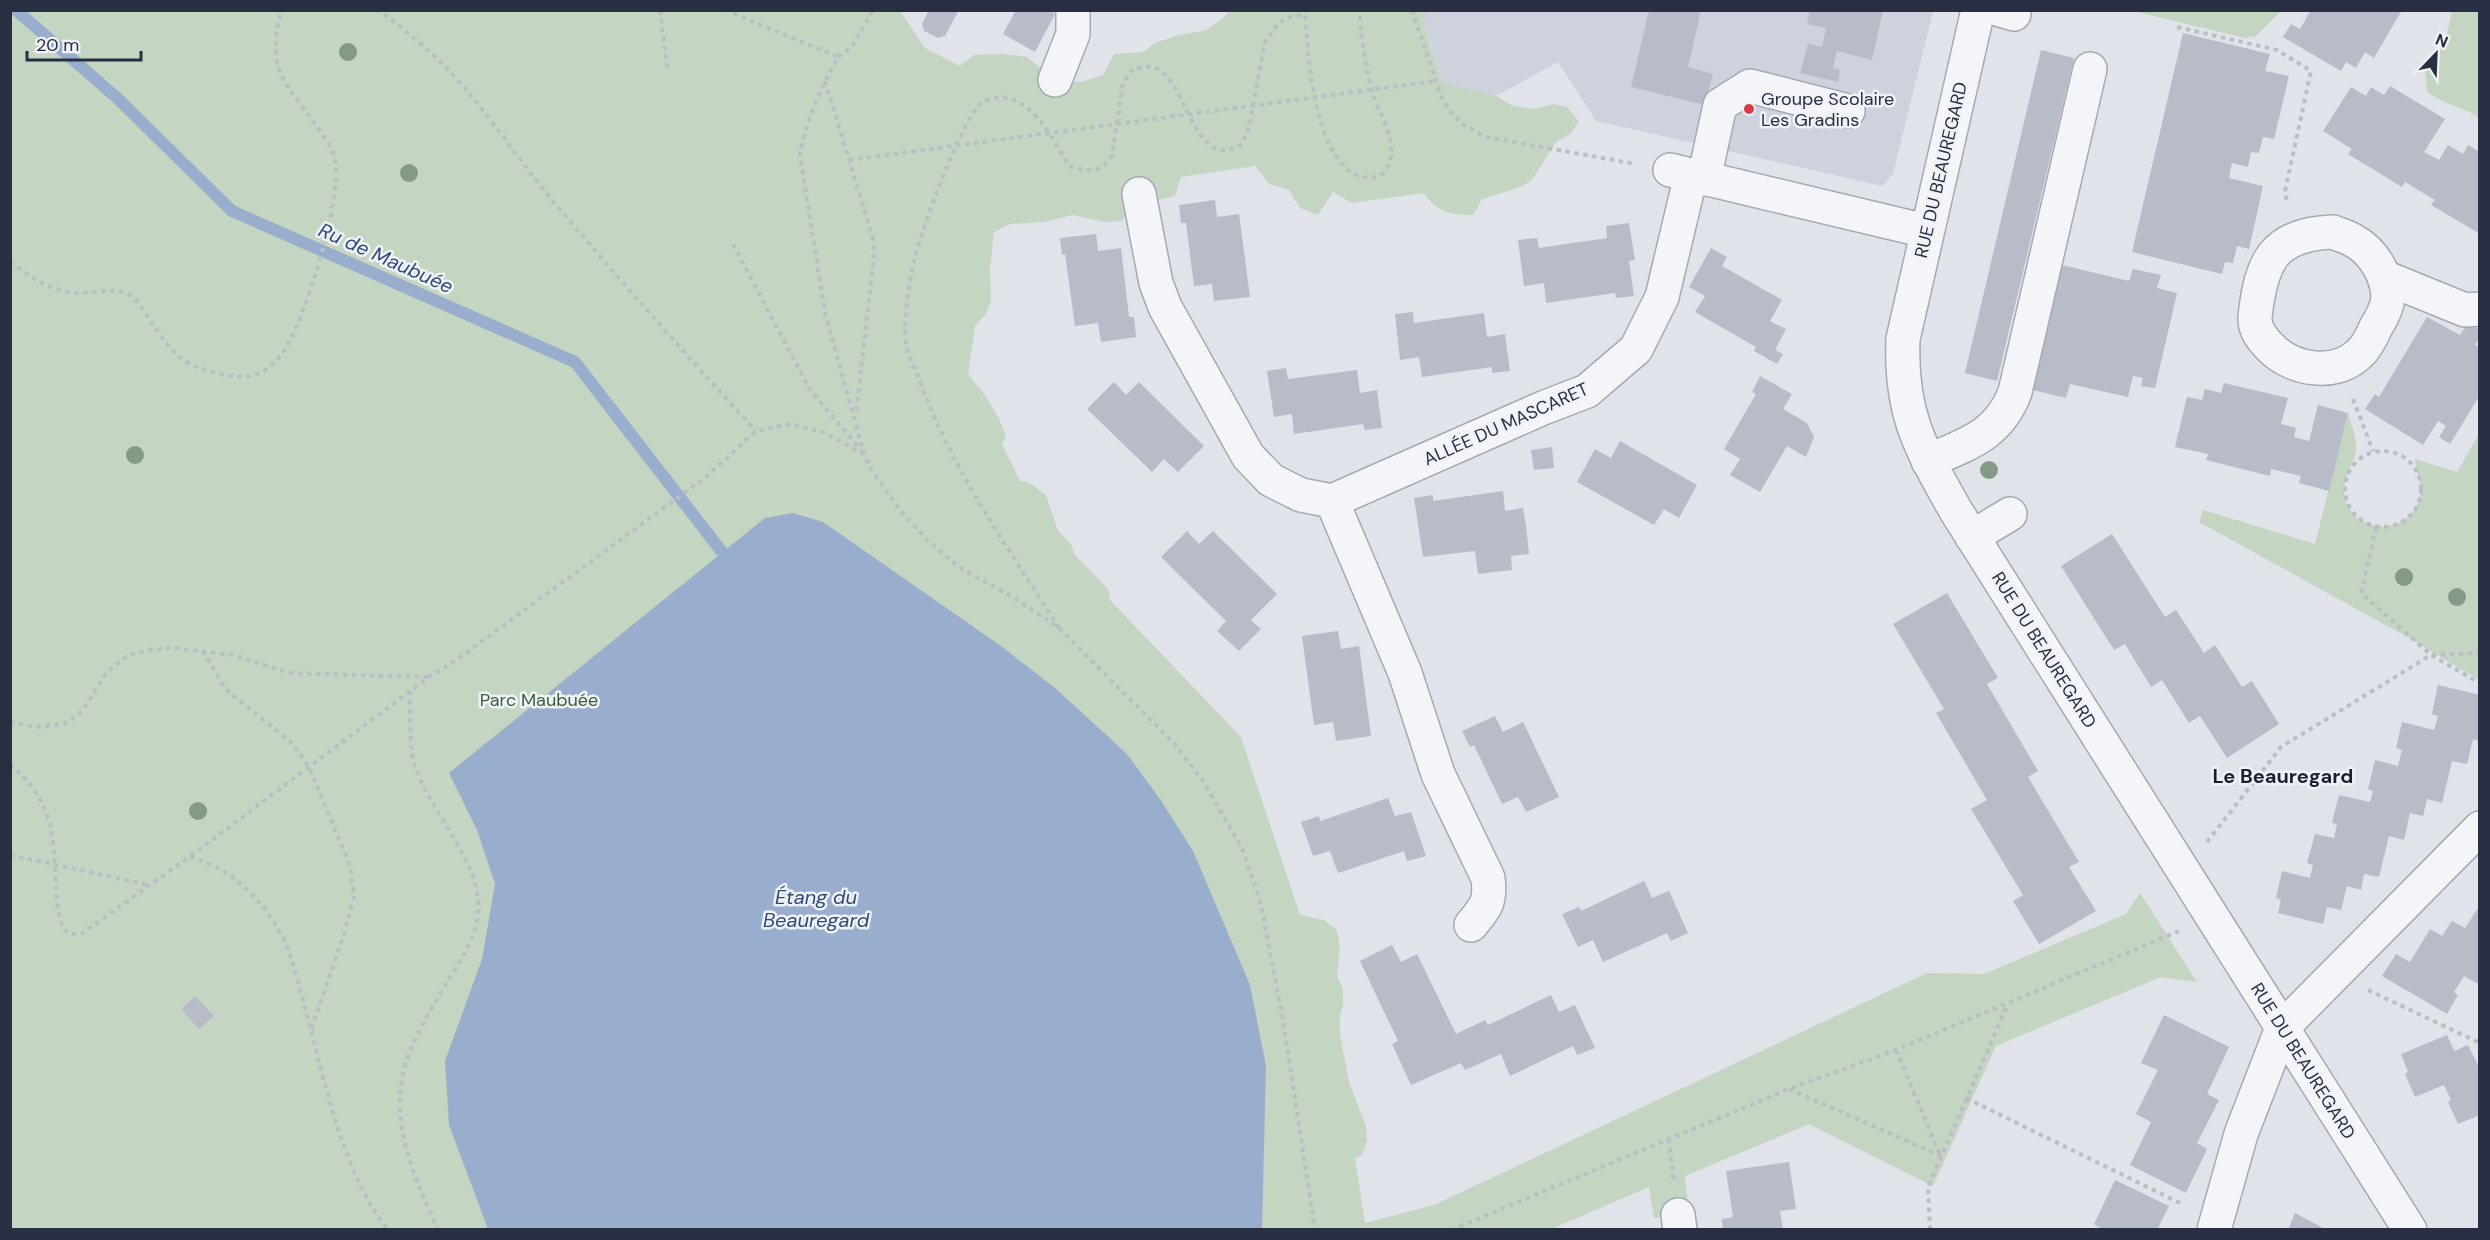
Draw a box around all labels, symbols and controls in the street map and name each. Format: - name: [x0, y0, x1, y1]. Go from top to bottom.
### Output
- scale bar: [27, 24, 141, 62]
- north arrow: [2406, 24, 2466, 84]
- text: N: [2432, 29, 2451, 53]
- text: 20 m: [36, 33, 79, 57]
- street label: RUE DU BEAUREGARD: [1909, 80, 1973, 260]
- place label: Groupe Scolaire Les Gradins: [1761, 87, 1894, 132]
- marker: Groupe Scolaire Les Gradins: [1742, 102, 1756, 116]
- water label: Ru de Maubuée: [315, 217, 457, 299]
- street label: ALLÉE DU MASCARET: [1420, 377, 1592, 471]
- street label: RUE DU BEAUREGARD: [1986, 567, 2102, 733]
- park label: Parc Maubuée: [480, 688, 598, 712]
- district label: Le Beauregard: [2213, 763, 2353, 789]
- water label: Étang du Beauregard: [763, 884, 870, 933]
- street label: RUE DU BEAUREGARD: [2245, 978, 2361, 1144]

